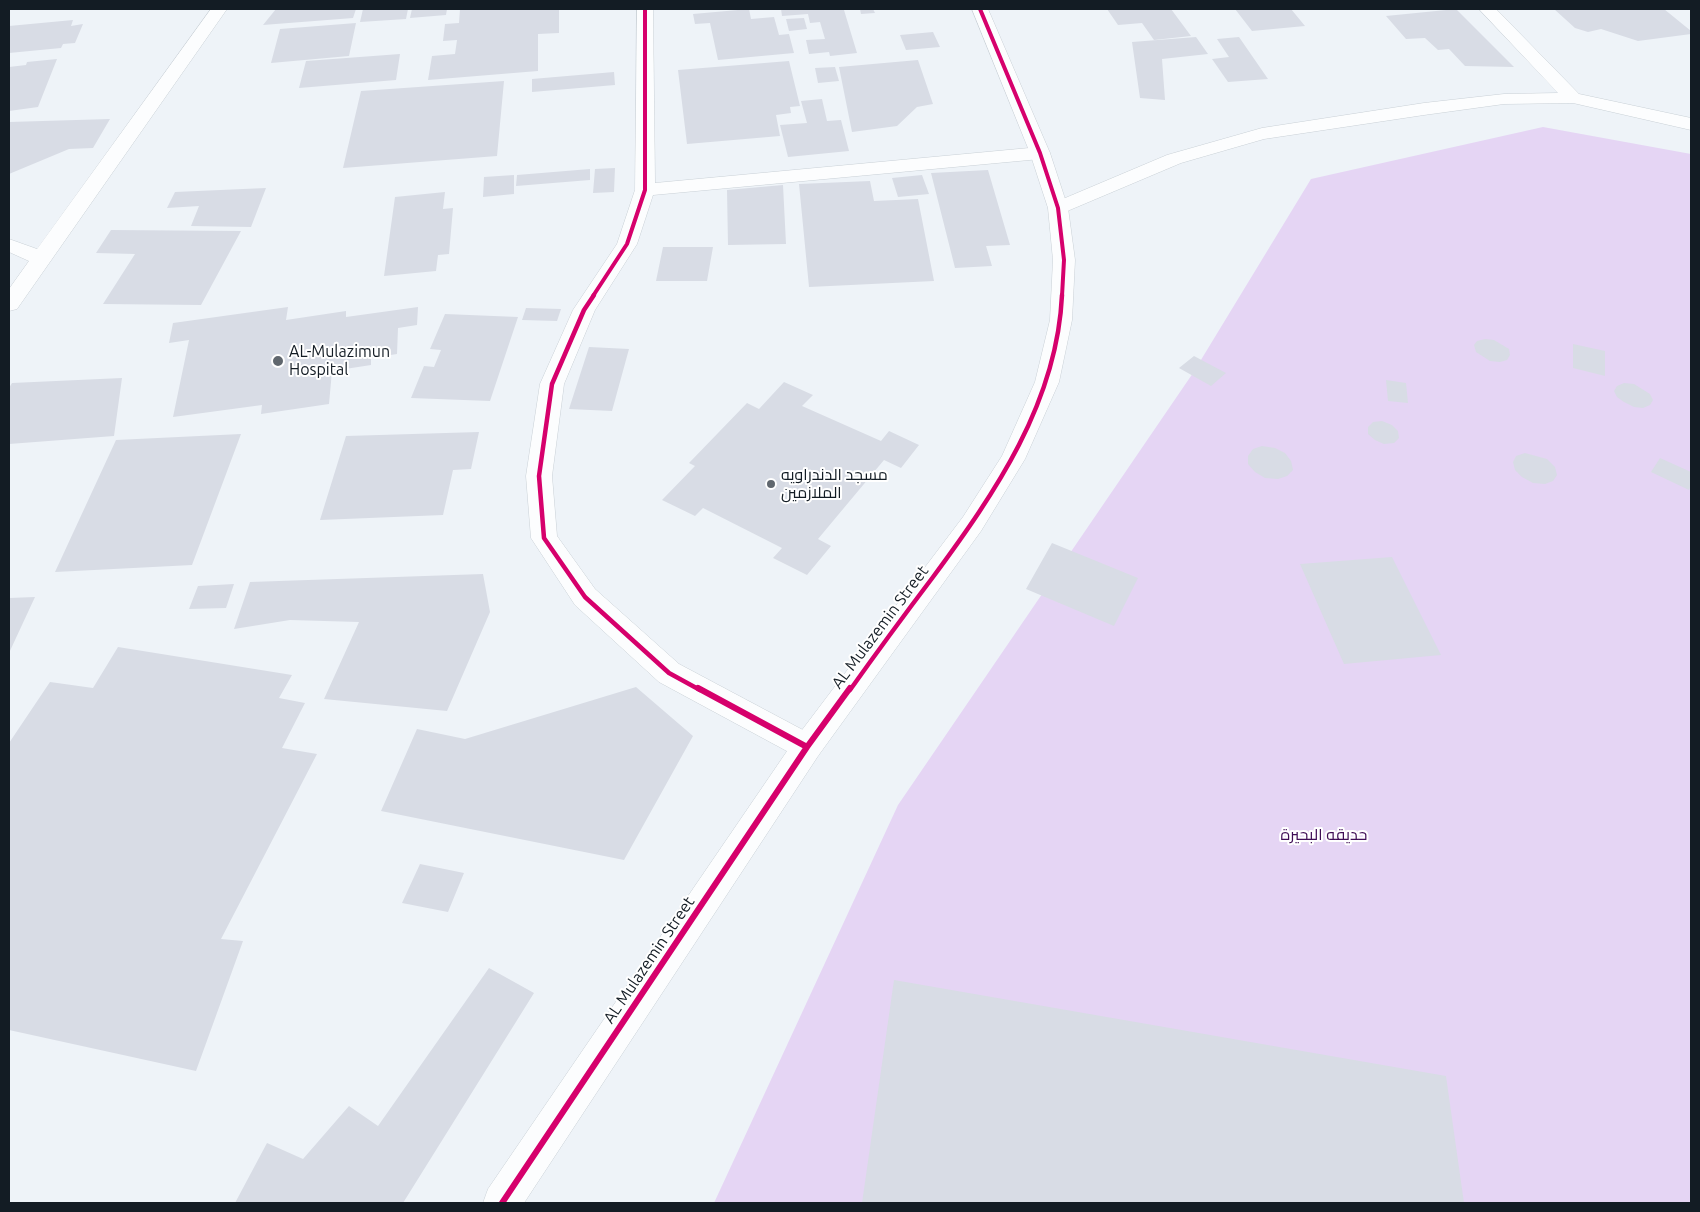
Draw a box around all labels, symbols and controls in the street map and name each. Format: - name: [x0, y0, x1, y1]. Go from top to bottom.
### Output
- place label: AL-Mulazimun Hospital: [289, 342, 390, 380]
- marker: AL-Mulazimun Hospital: [271, 354, 285, 368]
- place label: مسجد الدندراويه الملازمين: [781, 465, 888, 503]
- marker: مسجد الدندراويه الملازمين: [765, 478, 777, 490]
- street label: AL Mulazemin Street: [828, 562, 932, 692]
- park label: حديقه البحيرة: [1281, 825, 1367, 845]
- street label: AL Mulazemin Street: [599, 893, 699, 1027]

